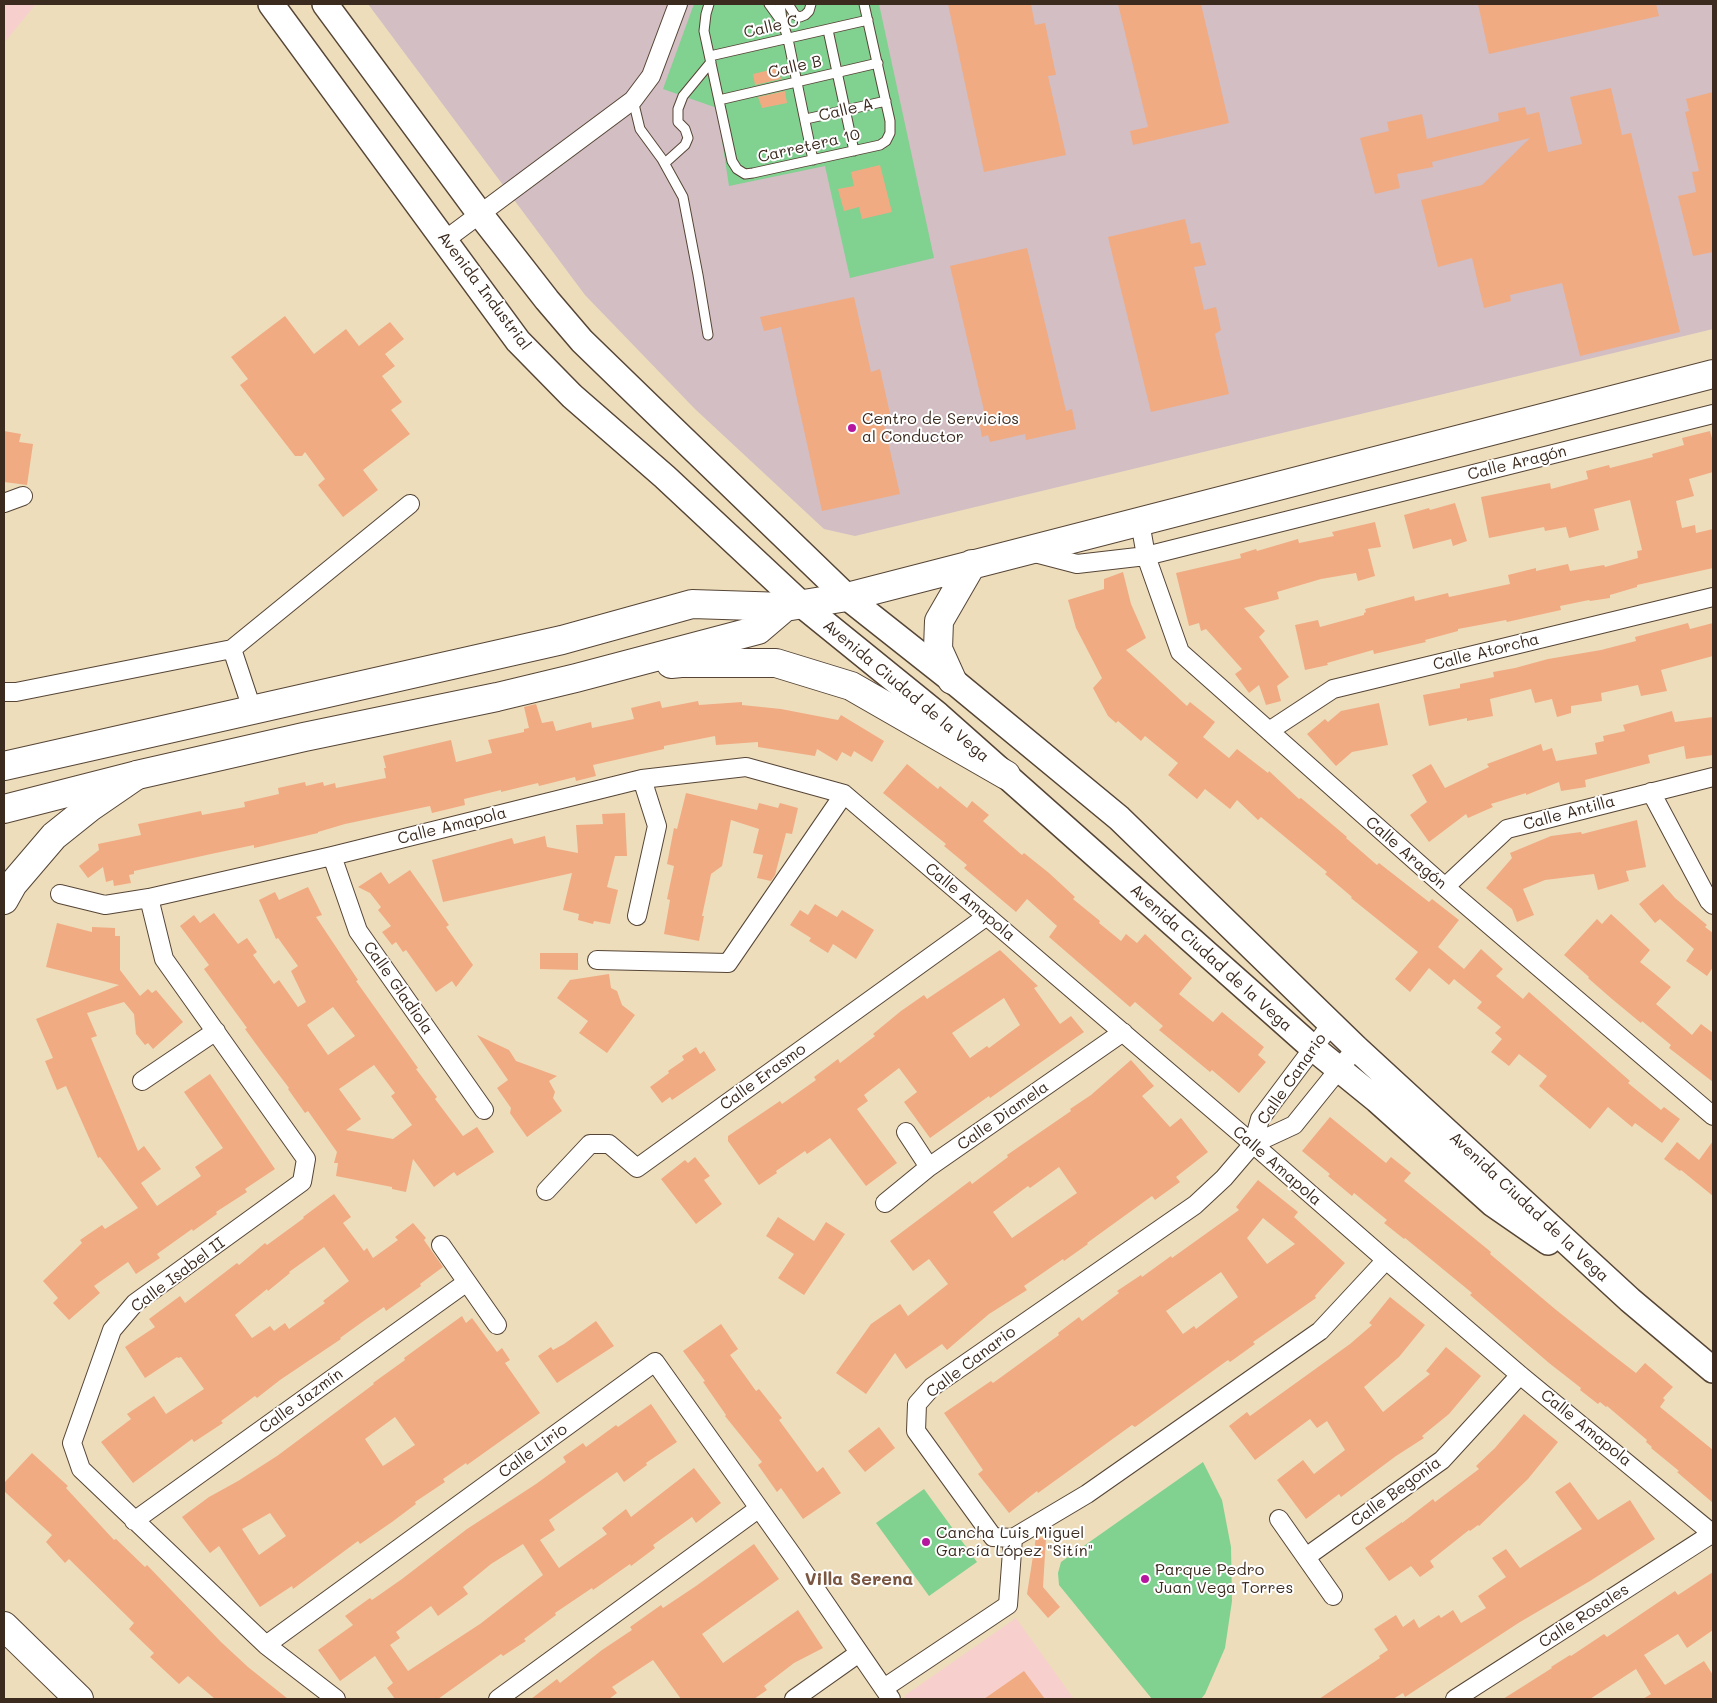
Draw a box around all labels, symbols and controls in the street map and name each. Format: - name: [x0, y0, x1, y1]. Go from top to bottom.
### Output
- street label: Calle C: [742, 11, 800, 43]
- street label: Calle B: [766, 52, 824, 82]
- street label: Calle A: [817, 94, 875, 126]
- street label: Carretera 10: [756, 125, 862, 167]
- street label: Avenida Industrial: [433, 228, 535, 354]
- place label: Centro de Servicios al Conductor: [862, 409, 1019, 447]
- marker: Centro de Servicios al Conductor: [846, 422, 858, 434]
- street label: Calle Aragón: [1466, 441, 1568, 485]
- street label: Avenida Ciudad de la Vega: [819, 616, 993, 766]
- street label: Calle Atorcha: [1431, 630, 1541, 674]
- street label: Calle Antilla: [1521, 792, 1617, 834]
- street label: Calle Amapola: [396, 803, 508, 849]
- street label: Calle Aragón: [1362, 813, 1450, 893]
- street label: Calle Amapola: [921, 859, 1019, 945]
- street label: Avenida Ciudad de la Vega: [1126, 880, 1296, 1036]
- street label: Calle Gladiola: [359, 938, 437, 1038]
- street label: Calle Canario: [1253, 1030, 1331, 1128]
- street label: Calle Erasmo: [716, 1039, 810, 1115]
- street label: Calle Diamela: [954, 1077, 1052, 1155]
- street label: Calle Amapola: [1229, 1122, 1325, 1210]
- street label: Avenida Ciudad de la Vega: [1445, 1128, 1613, 1286]
- street label: Calle Isabel II: [127, 1233, 229, 1317]
- street label: Calle Canario: [922, 1322, 1020, 1402]
- street label: Calle Jazmín: [255, 1364, 347, 1438]
- street label: Calle Amapola: [1537, 1385, 1635, 1471]
- street label: Calle Lirio: [495, 1420, 571, 1482]
- street label: Calle Begonia: [1347, 1453, 1445, 1531]
- place label: Cancha Luis Miguel García López "Sitín": [936, 1523, 1093, 1561]
- marker: Cancha Luis Miguel García López "Sitín": [920, 1536, 932, 1548]
- place label: Parque Pedro Juan Vega Torres: [1155, 1560, 1293, 1598]
- district label: Villa Serena: [805, 1568, 913, 1590]
- marker: Parque Pedro Juan Vega Torres: [1139, 1573, 1151, 1585]
- street label: Calle Rosales: [1535, 1580, 1633, 1652]

